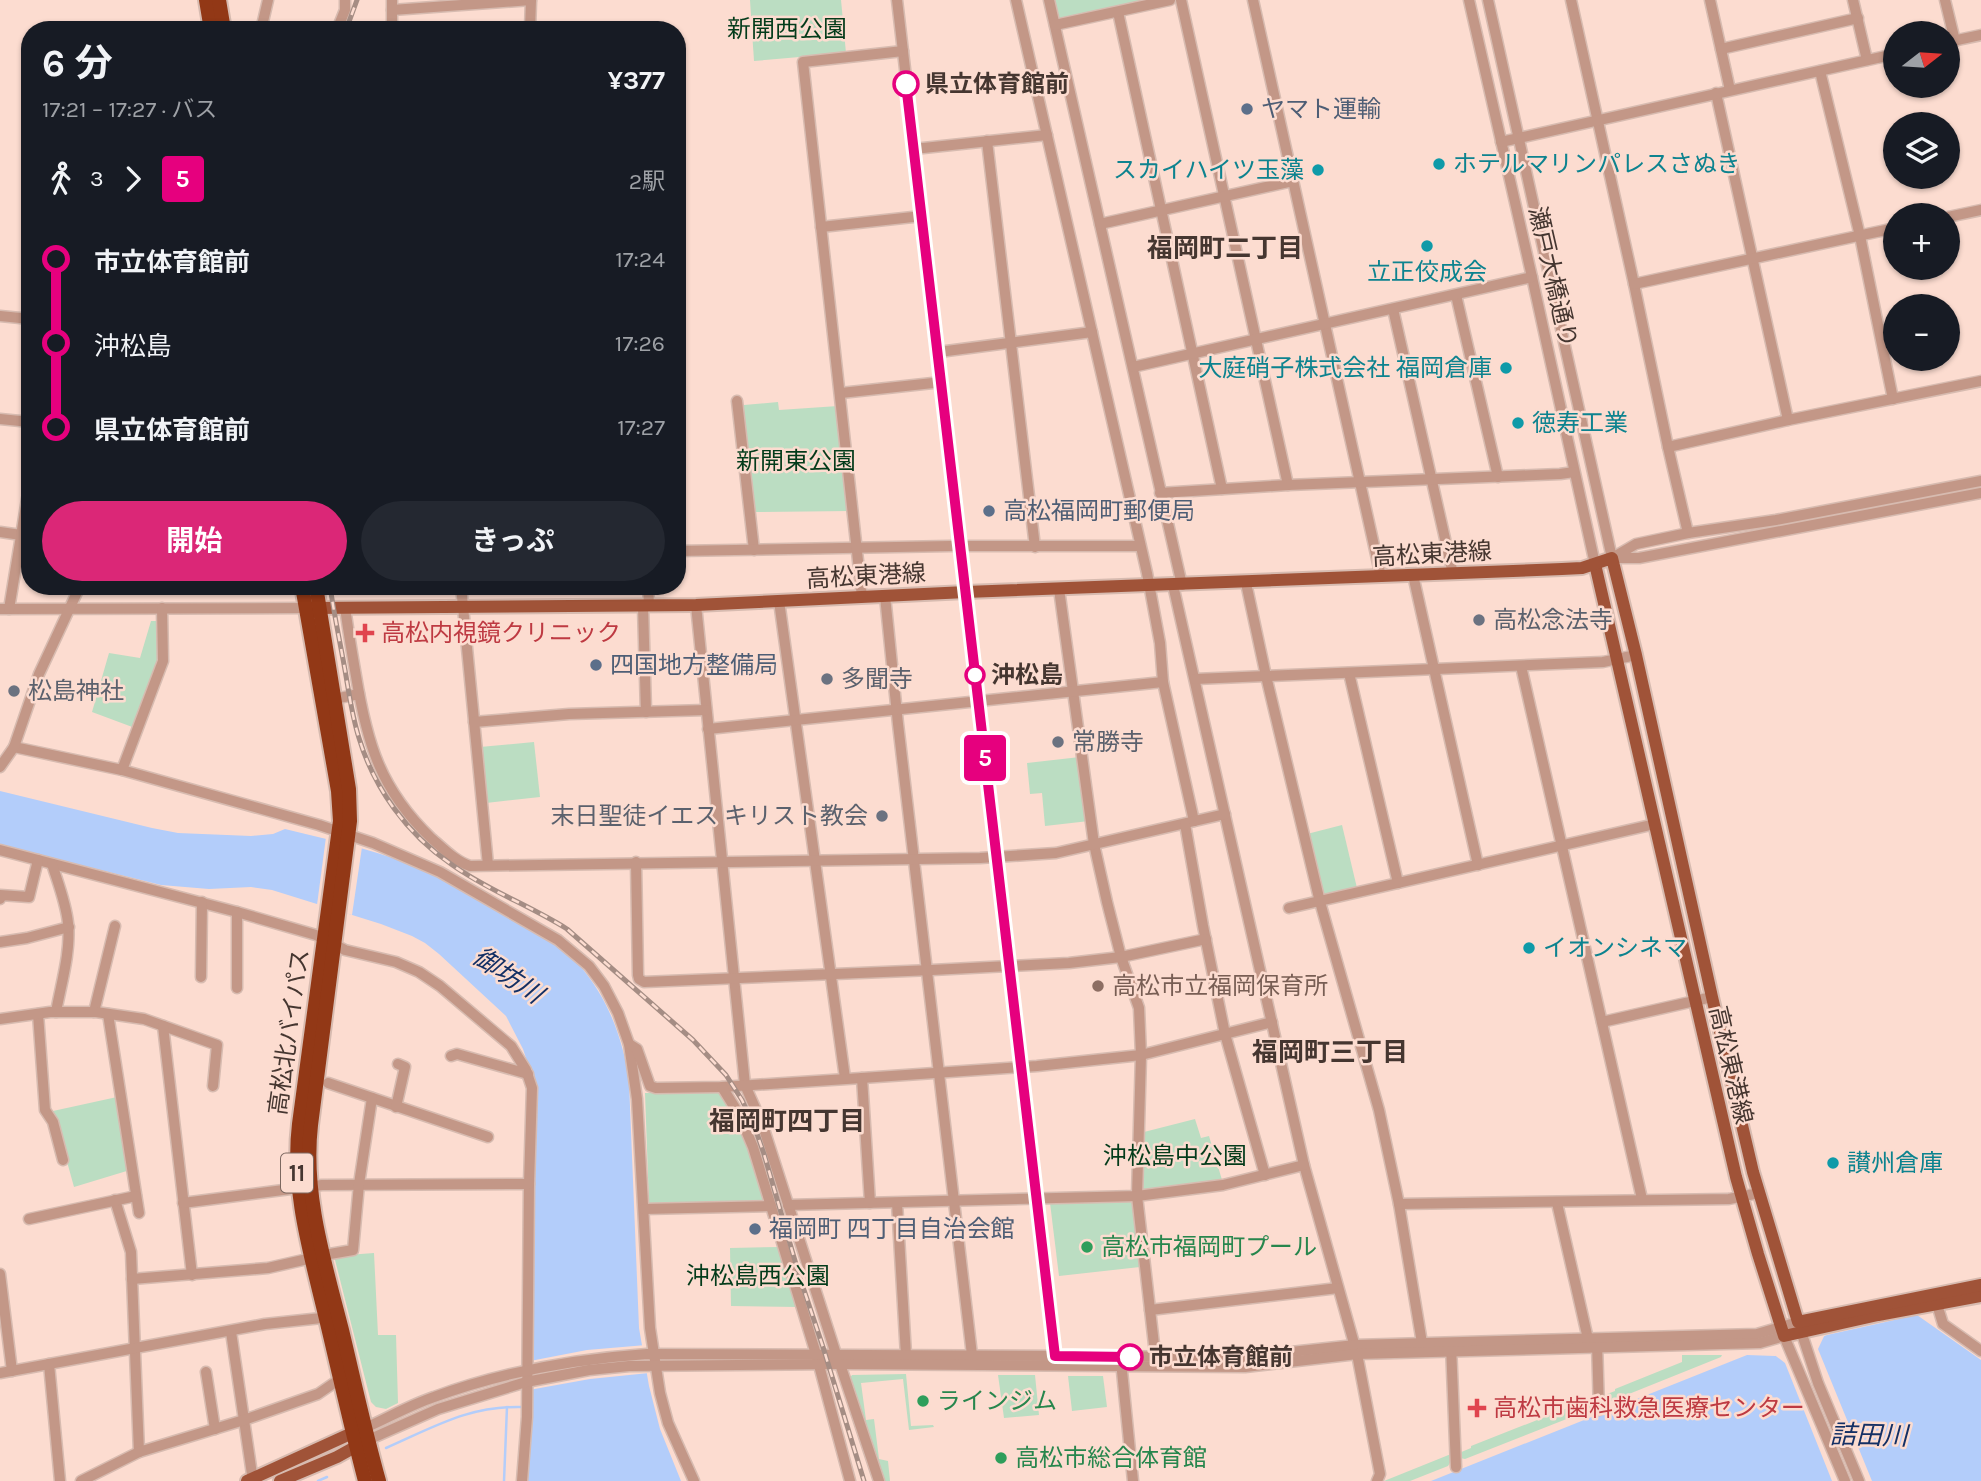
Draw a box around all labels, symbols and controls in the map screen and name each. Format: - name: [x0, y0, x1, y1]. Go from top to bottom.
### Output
- park label: 新開西公園: [727, 15, 847, 43]
- north arrow: [1883, 21, 1960, 98]
- map controls: [1883, 21, 1960, 371]
- text: 6 分: [42, 41, 113, 86]
- text: ¥377: [608, 65, 665, 96]
- place label: 県立体育館前: [925, 70, 1069, 98]
- marker: 県立体育館前: [893, 71, 919, 97]
- place label: ヤマト運輸: [1261, 95, 1381, 123]
- text: 17:21 – 17:27 · バス: [42, 96, 217, 123]
- marker: ヤマト運輸: [1239, 101, 1255, 117]
- button: layers: [1883, 112, 1960, 189]
- place label: ホテルマリンパレスさぬき: [1453, 150, 1741, 178]
- place label: スカイハイツ玉藻: [1113, 156, 1304, 184]
- marker: ホテルマリンパレスさぬき: [1431, 156, 1447, 172]
- icon: walk: [42, 160, 80, 198]
- icon: forward: [114, 160, 152, 198]
- marker: スカイハイツ玉藻: [1310, 162, 1326, 178]
- text: 3: [90, 165, 104, 192]
- text: 5: [176, 165, 190, 193]
- text: 2駅: [629, 168, 665, 195]
- button: +: [1883, 203, 1960, 280]
- street label: 瀬戸大橋通り: [1523, 204, 1583, 350]
- district label: 福岡町二丁目: [1147, 233, 1303, 264]
- marker: 立正佼成会: [1419, 238, 1435, 254]
- text: 17:24: [615, 246, 665, 273]
- text: 市立体育館前: [94, 247, 250, 278]
- place label: 立正佼成会: [1367, 258, 1487, 286]
- button: −: [1883, 294, 1960, 371]
- text: 17:26: [615, 330, 665, 357]
- text: 沖松島: [94, 331, 172, 362]
- place label: 大庭硝子株式会社 福岡倉庫: [1198, 354, 1492, 382]
- marker: 大庭硝子株式会社 福岡倉庫: [1498, 360, 1514, 376]
- place label: 徳寿工業: [1532, 409, 1628, 437]
- text: 17:27: [617, 414, 665, 441]
- text: 県立体育館前: [94, 415, 250, 446]
- marker: 徳寿工業: [1510, 415, 1526, 431]
- park label: 新開東公園: [736, 447, 856, 475]
- place label: 高松福岡町郵便局: [1003, 497, 1195, 525]
- button: 開始: [42, 501, 347, 581]
- button: きっぷ: [361, 501, 665, 581]
- marker: 高松福岡町郵便局: [981, 503, 997, 519]
- street label: 高松東港線: [1371, 537, 1493, 571]
- street label: 高松東港線: [805, 559, 927, 593]
- place label: 高松念法寺: [1493, 606, 1613, 634]
- marker: 高松念法寺: [1471, 612, 1487, 628]
- place label: 高松内視鏡クリニック: [381, 619, 621, 647]
- marker: 高松内視鏡クリニック: [355, 623, 375, 643]
- place label: 四国地方整備局: [610, 651, 778, 679]
- marker: 四国地方整備局: [588, 657, 604, 673]
- place label: 沖松島: [991, 661, 1063, 689]
- place label: 多聞寺: [841, 665, 913, 693]
- marker: 沖松島: [965, 665, 985, 685]
- marker: 多聞寺: [819, 671, 835, 687]
- place label: 松島神社: [28, 677, 124, 705]
- marker: 松島神社: [6, 683, 22, 699]
- place label: 常勝寺: [1072, 728, 1144, 756]
- marker: 常勝寺: [1050, 734, 1066, 750]
- line badge: 5: [962, 735, 1008, 781]
- text: 5: [978, 744, 992, 772]
- place label: 末日聖徒イエス キリスト教会: [551, 802, 868, 830]
- marker: 末日聖徒イエス キリスト教会: [874, 808, 890, 824]
- place label: イオンシネマ: [1543, 934, 1687, 962]
- marker: イオンシネマ: [1521, 940, 1537, 956]
- water label: 御坊川: [467, 941, 551, 1012]
- street label: 高松北バイパス: [263, 947, 315, 1117]
- place label: 高松市立福岡保育所: [1112, 972, 1328, 1000]
- marker: 高松市立福岡保育所: [1090, 978, 1106, 994]
- street label: 高松東港線: [1704, 1003, 1758, 1127]
- district label: 福岡町三丁目: [1252, 1037, 1408, 1068]
- district label: 福岡町四丁目: [709, 1106, 865, 1137]
- park label: 沖松島中公園: [1103, 1142, 1247, 1170]
- place label: 讃州倉庫: [1847, 1149, 1943, 1177]
- road number: 11: [281, 1154, 313, 1192]
- marker: 讃州倉庫: [1825, 1155, 1841, 1171]
- place label: 福岡町 四丁目自治会館: [769, 1215, 1015, 1243]
- marker: 福岡町 四丁目自治会館: [747, 1221, 763, 1237]
- place label: 高松市福岡町プール: [1101, 1233, 1317, 1261]
- marker: 高松市福岡町プール: [1079, 1239, 1095, 1255]
- park label: 沖松島西公園: [686, 1262, 830, 1290]
- place label: 市立体育館前: [1149, 1343, 1293, 1371]
- marker: 市立体育館前: [1117, 1344, 1143, 1370]
- place label: ラインジム: [937, 1387, 1057, 1415]
- marker: ラインジム: [915, 1393, 931, 1409]
- place label: 高松市歯科救急医療センター: [1493, 1394, 1805, 1422]
- marker: 高松市歯科救急医療センター: [1467, 1398, 1487, 1418]
- water label: 詰田川: [1830, 1419, 1911, 1452]
- place label: 高松市総合体育館: [1015, 1444, 1207, 1472]
- marker: 高松市総合体育館: [993, 1450, 1009, 1466]

